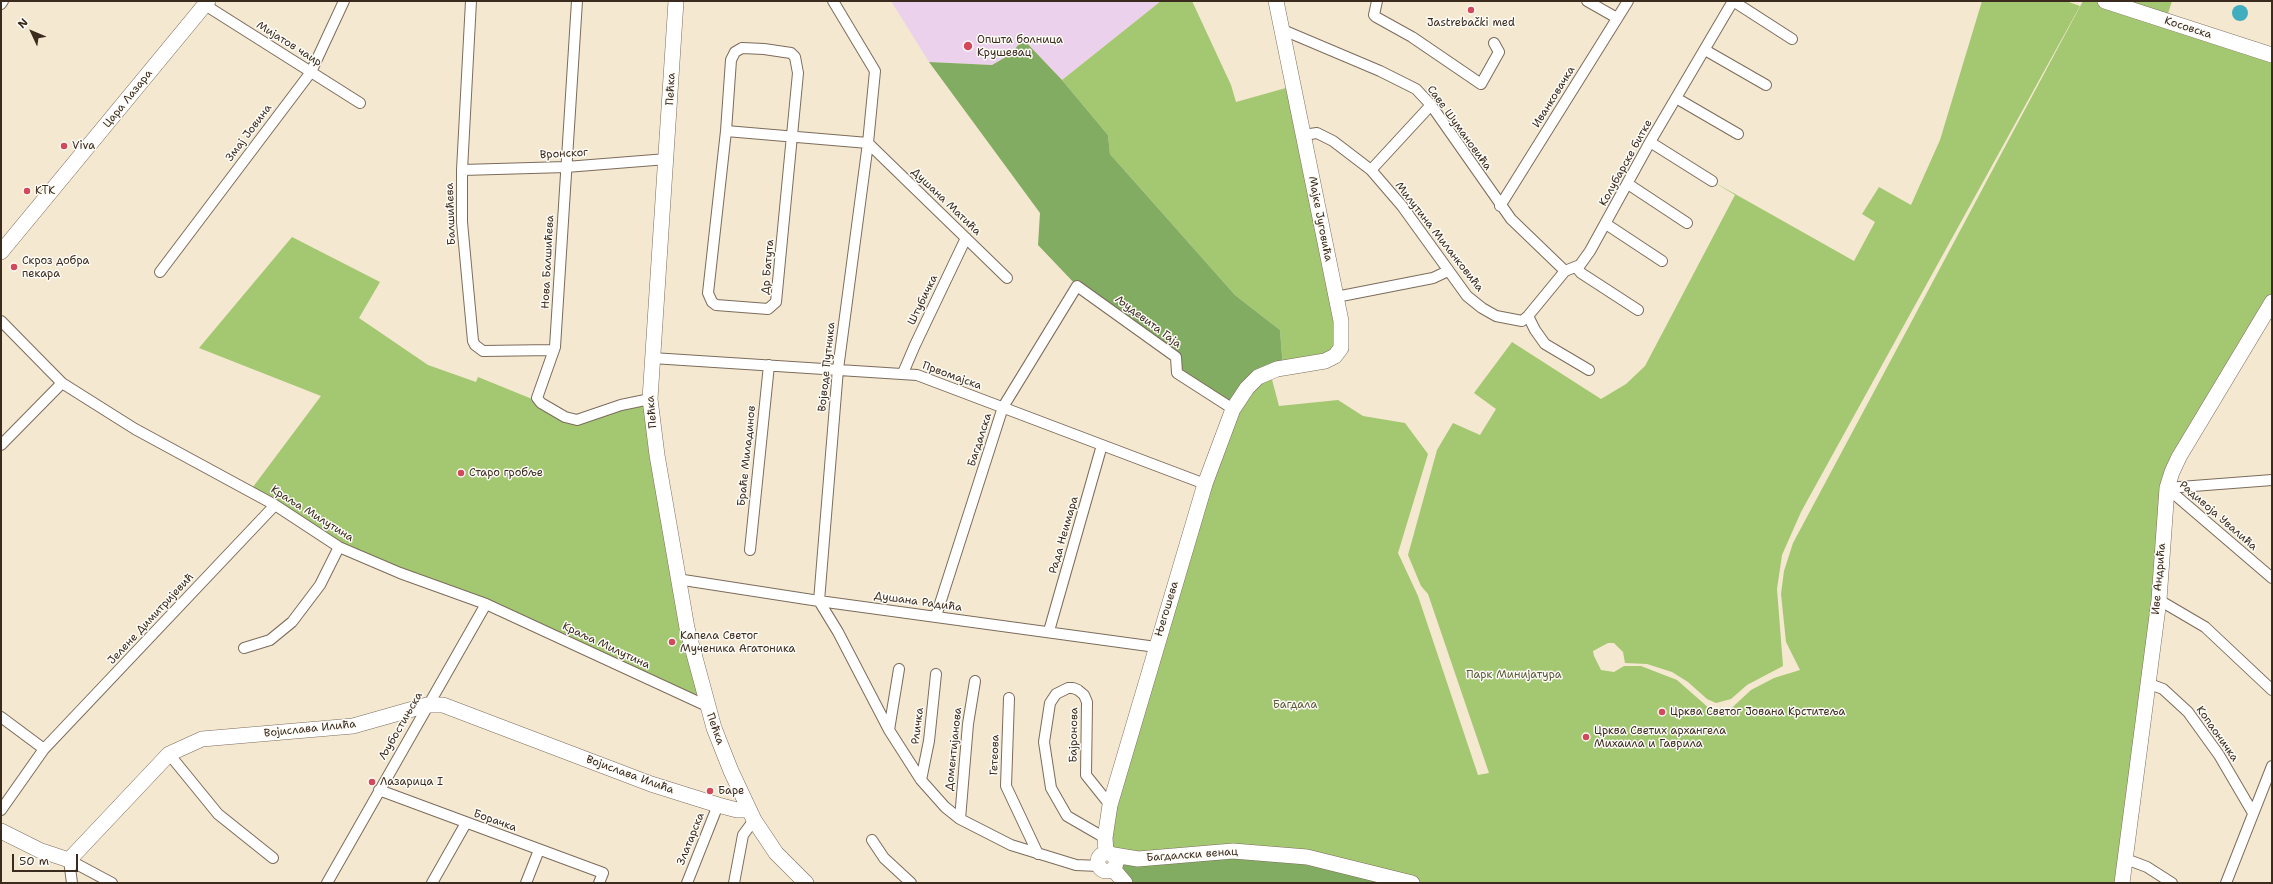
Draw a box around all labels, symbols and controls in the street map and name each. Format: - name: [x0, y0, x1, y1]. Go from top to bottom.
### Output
- marker: Jastrebački med: [1466, 5, 1476, 15]
- north arrow: [12, 12, 52, 52]
- street label: Косовска: [2163, 14, 2213, 42]
- text: N: [15, 15, 31, 32]
- place label: Jastrebački med: [1427, 16, 1515, 30]
- street label: Мијатов чаир: [254, 19, 324, 69]
- place label: Општа болница Крушевац: [977, 33, 1063, 59]
- marker: Општа болница Крушевац: [962, 40, 974, 52]
- street label: Иванковачка: [1530, 64, 1578, 130]
- street label: Цара Лазара: [101, 67, 155, 131]
- street label: Пећка: [664, 72, 678, 106]
- street label: Саве Шумановића: [1424, 83, 1494, 173]
- street label: Змај Јовина: [223, 102, 275, 164]
- street label: Колубарске битке: [1597, 117, 1655, 209]
- place label: Viva: [72, 139, 95, 153]
- marker: Viva: [59, 141, 69, 151]
- street label: Вронског: [540, 146, 588, 162]
- street label: Душана Матића: [909, 166, 983, 238]
- street label: Мајке Југовића: [1305, 175, 1335, 263]
- street label: Милутина Миланковића: [1392, 179, 1486, 295]
- street label: Балшићева: [443, 183, 459, 245]
- place label: KTK: [35, 184, 55, 198]
- marker: KTK: [22, 186, 32, 196]
- street label: Нова Балшићева: [539, 215, 557, 309]
- street label: Др Батута: [759, 239, 777, 295]
- place label: Скроз добра пекара: [22, 254, 89, 280]
- marker: Скроз добра пекара: [9, 262, 19, 272]
- street label: Штубичка: [905, 273, 941, 327]
- street label: Људевита Гаја: [1112, 293, 1184, 351]
- street label: Војводе Путника: [816, 322, 838, 412]
- street label: Првомајска: [921, 359, 983, 393]
- street label: Пећка: [644, 395, 660, 429]
- street label: Браће Миладинов: [735, 405, 759, 507]
- street label: Багдалска: [965, 412, 995, 468]
- place label: Старо гробље: [469, 466, 543, 480]
- marker: Старо гробље: [456, 468, 466, 478]
- street label: Радивоја Увалића: [2176, 479, 2260, 553]
- street label: Краља Милутина: [268, 483, 356, 545]
- street label: Рада Неимара: [1047, 495, 1081, 575]
- street label: Иве Андрића: [2149, 543, 2169, 615]
- street label: Јелене Димитријевић: [105, 571, 197, 667]
- street label: Његошева: [1152, 580, 1182, 638]
- street label: Душана Радића: [873, 589, 963, 615]
- street label: Краља Милутина: [560, 620, 652, 672]
- place label: Капела Светог Мученика Агатоника: [680, 629, 795, 655]
- marker: Капела Светог Мученика Агатоника: [667, 637, 677, 647]
- park label: Парк Минијатура: [1466, 668, 1562, 682]
- street label: Љубостињска: [376, 690, 426, 762]
- park label: Багдала: [1273, 698, 1317, 712]
- street label: Копаоничка: [2193, 704, 2241, 764]
- place label: Црква Светог Јована Крститеља: [1670, 705, 1845, 719]
- street label: Рличка: [909, 707, 927, 745]
- street label: Доментијанова: [943, 707, 965, 791]
- street label: Бајронова: [1067, 707, 1081, 763]
- marker: Црква Светог Јована Крститеља: [1657, 707, 1667, 717]
- street label: Пећка: [703, 711, 727, 747]
- street label: Војислава Илића: [263, 718, 357, 740]
- place label: Црква Светих архангела Михаила и Гаврила: [1594, 724, 1726, 750]
- marker: Црква Светих архангела Михаила и Гаврила: [1581, 732, 1591, 742]
- street label: Гетеова: [988, 734, 1002, 776]
- street label: Војислава Илића: [584, 753, 676, 797]
- place label: Лазарица I: [380, 775, 443, 789]
- marker: Лазарица I: [367, 777, 377, 787]
- place label: Баре: [718, 784, 744, 798]
- marker: Баре: [705, 786, 715, 796]
- street label: Борачка: [472, 807, 518, 835]
- street label: Златарска: [675, 811, 707, 867]
- street label: Багдалски венац: [1146, 845, 1238, 865]
- scale bar: [14, 846, 80, 872]
- text: 50 m: [19, 853, 49, 869]

